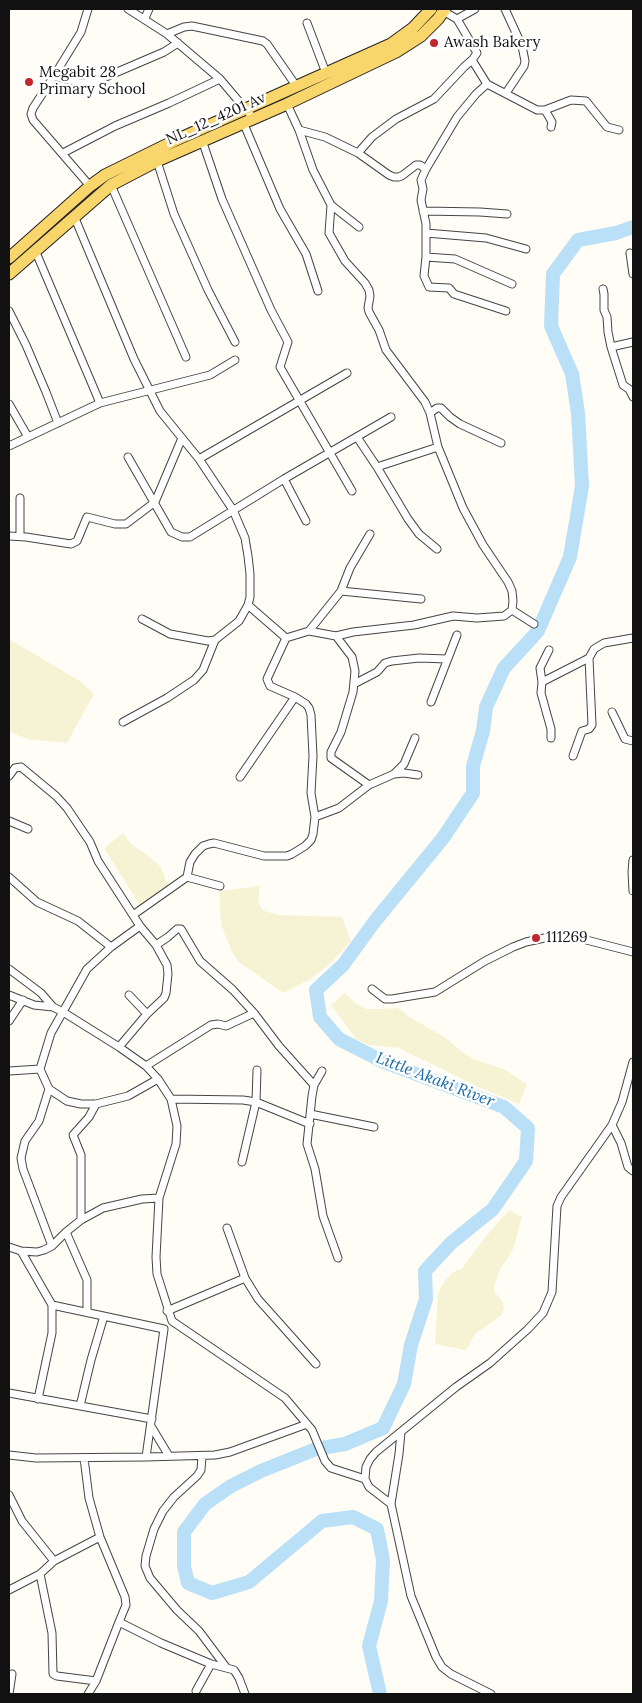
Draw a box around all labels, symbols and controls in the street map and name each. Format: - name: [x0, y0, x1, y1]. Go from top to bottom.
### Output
- place label: Awash Bakery: [444, 34, 540, 52]
- marker: Awash Bakery: [428, 37, 440, 49]
- place label: Megabit 28 Primary School: [39, 64, 146, 99]
- marker: Megabit 28 Primary School: [23, 76, 35, 88]
- street label: NL_12_4201 Av: [163, 89, 269, 149]
- place label: 111269: [546, 929, 588, 947]
- marker: 111269: [530, 932, 542, 944]
- water label: Little Akaki River: [373, 1049, 497, 1111]

